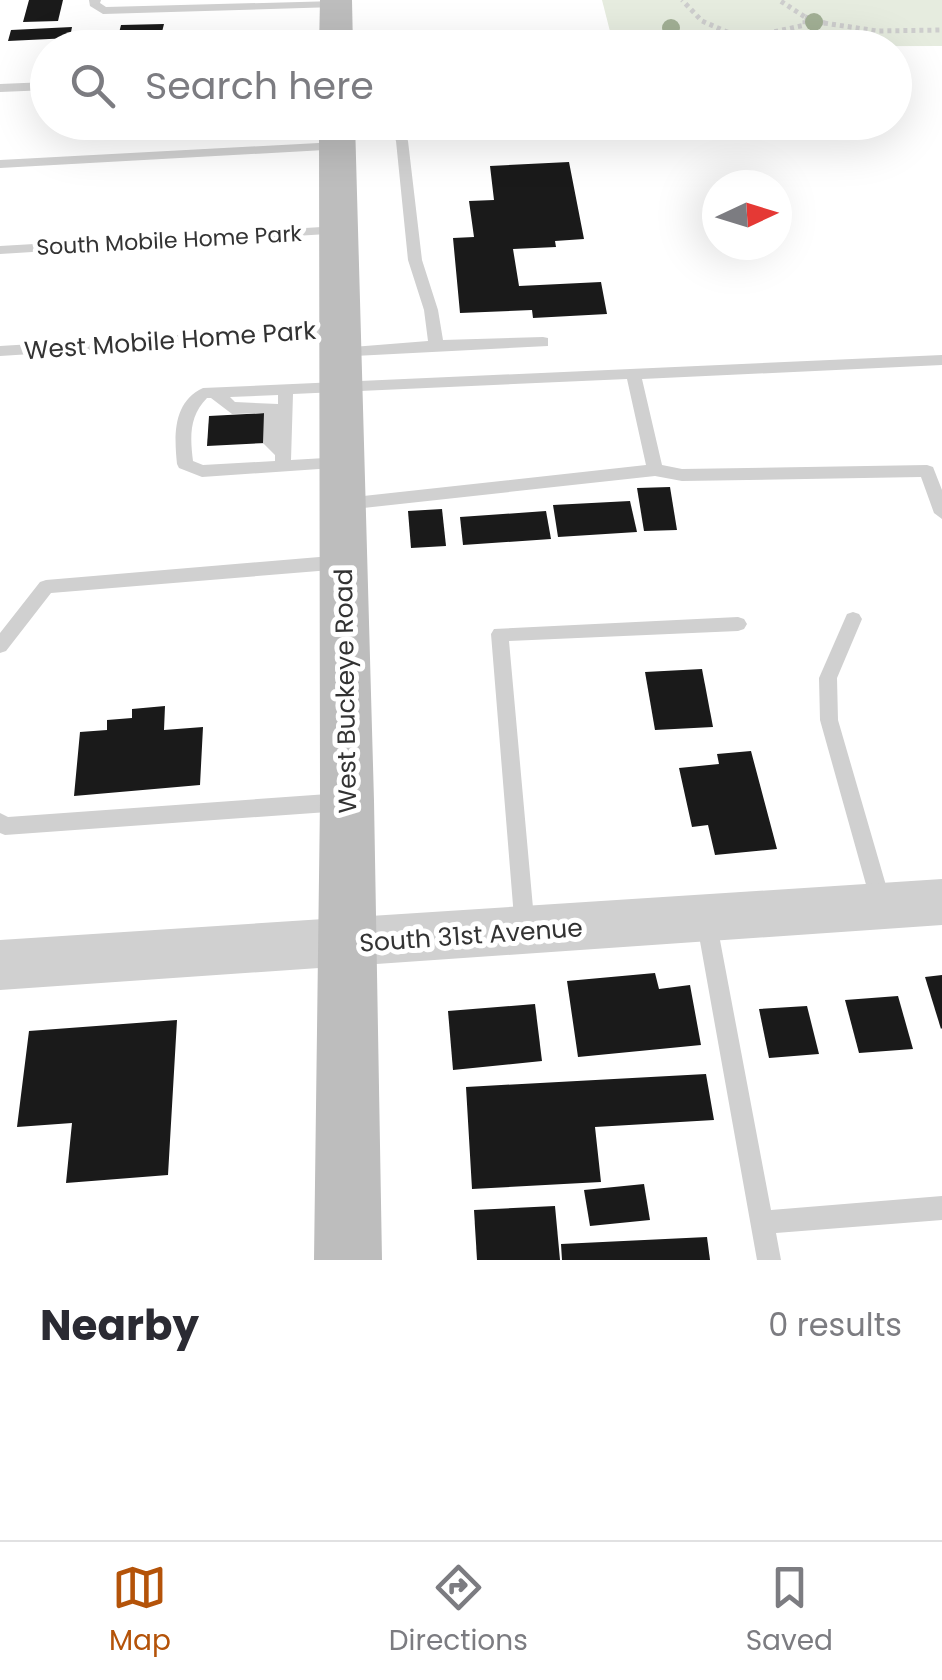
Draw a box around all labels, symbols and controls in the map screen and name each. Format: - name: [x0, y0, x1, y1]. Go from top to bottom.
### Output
- search box: [30, 30, 912, 140]
- icon: search: [65, 58, 120, 113]
- text: Search here: [145, 59, 374, 112]
- north arrow: [702, 170, 792, 260]
- street label: South Mobile Home Park: [35, 218, 303, 263]
- street label: West Mobile Home Park: [23, 313, 317, 368]
- street label: West Buckeye Road: [326, 568, 365, 814]
- street label: South 31st Avenue: [358, 910, 584, 961]
- text: Nearby: [40, 1296, 199, 1355]
- text: 0 results: [768, 1302, 902, 1347]
- tab: Map: [109, 1560, 171, 1662]
- tab: Directions: [389, 1560, 528, 1662]
- tab: Saved: [746, 1560, 833, 1662]

